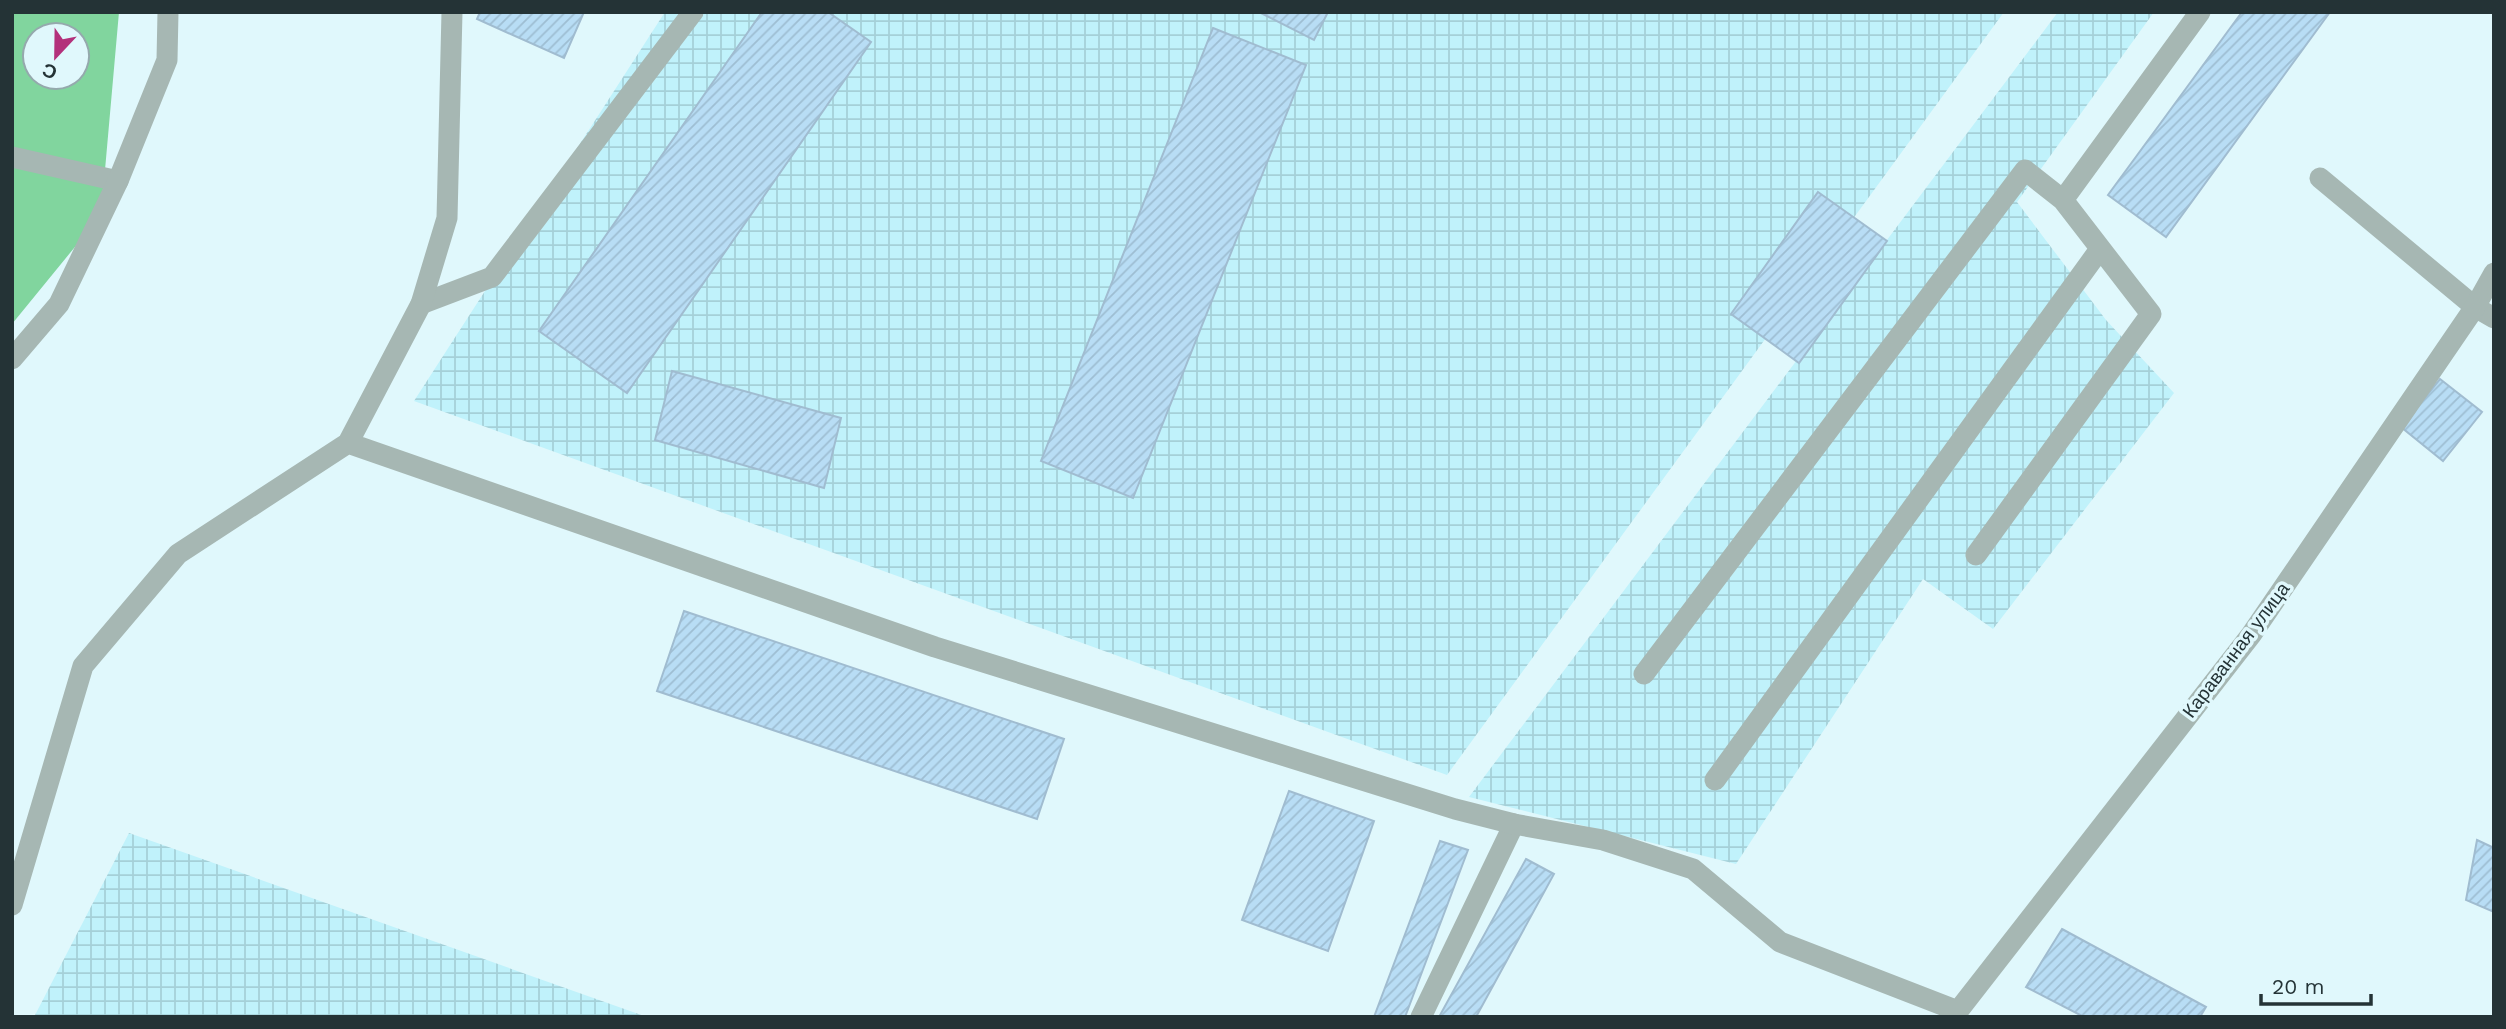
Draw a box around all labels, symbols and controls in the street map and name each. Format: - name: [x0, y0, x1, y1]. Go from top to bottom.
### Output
- north arrow: [21, 21, 91, 91]
- text: С: [39, 58, 60, 85]
- street label: Караванная улица: [2178, 577, 2295, 722]
- scale bar: [2261, 962, 2371, 1006]
- text: 20 m: [2272, 974, 2324, 999]

